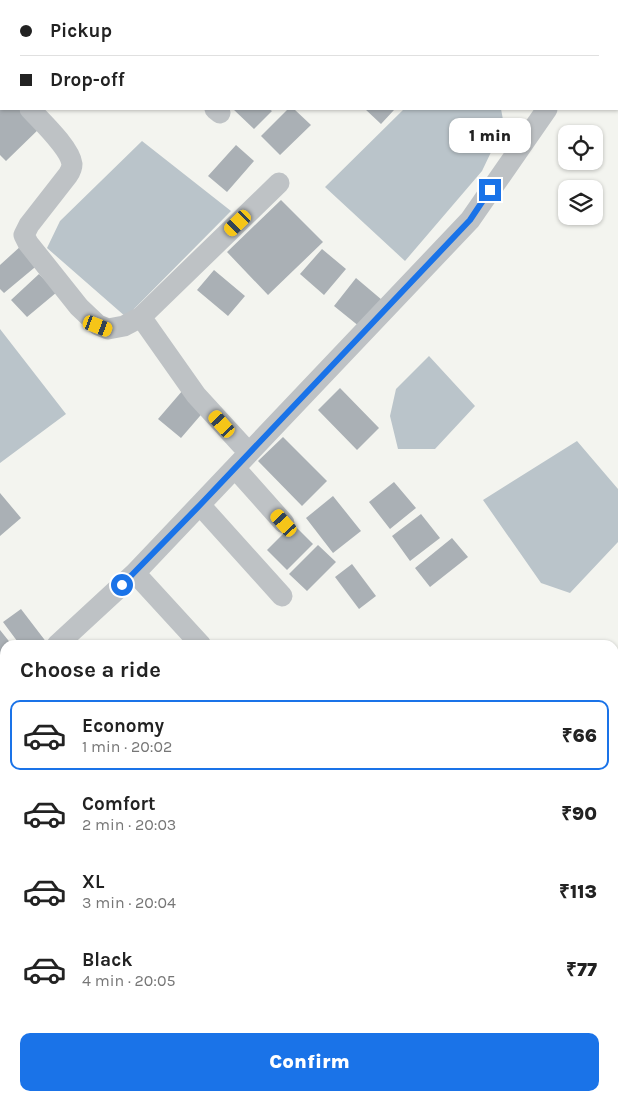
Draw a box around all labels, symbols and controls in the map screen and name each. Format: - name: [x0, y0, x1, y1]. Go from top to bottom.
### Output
- text: Pickup: [50, 20, 112, 42]
- text: Drop-off: [50, 69, 125, 91]
- callout: 1 min: [449, 118, 531, 152]
- map controls: [558, 125, 603, 225]
- button: locate: [558, 125, 603, 170]
- text: 1 min: [469, 126, 511, 145]
- route end: [479, 179, 501, 201]
- button: layers: [558, 180, 603, 225]
- car: [221, 207, 254, 239]
- car: [81, 314, 114, 338]
- car: [206, 408, 237, 440]
- car: [268, 507, 299, 539]
- route start: [111, 574, 133, 596]
- text: Choose a ride: [20, 657, 161, 683]
- icon: car: [22, 713, 67, 758]
- text: Economy: [82, 715, 164, 737]
- text: ₹66: [562, 725, 597, 747]
- text: 1 min · 20:02: [82, 737, 172, 756]
- icon: car: [22, 791, 67, 836]
- text: Comfort: [82, 793, 156, 815]
- text: ₹90: [561, 803, 597, 825]
- text: 2 min · 20:03: [82, 815, 176, 834]
- icon: car: [22, 869, 67, 914]
- text: XL: [82, 871, 104, 893]
- text: ₹113: [559, 881, 597, 903]
- text: 3 min · 20:04: [82, 893, 176, 912]
- icon: car: [22, 947, 67, 992]
- text: Black: [82, 949, 133, 971]
- text: ₹77: [566, 959, 597, 981]
- text: 4 min · 20:05: [82, 971, 176, 990]
- button: Confirm: [20, 1033, 599, 1091]

